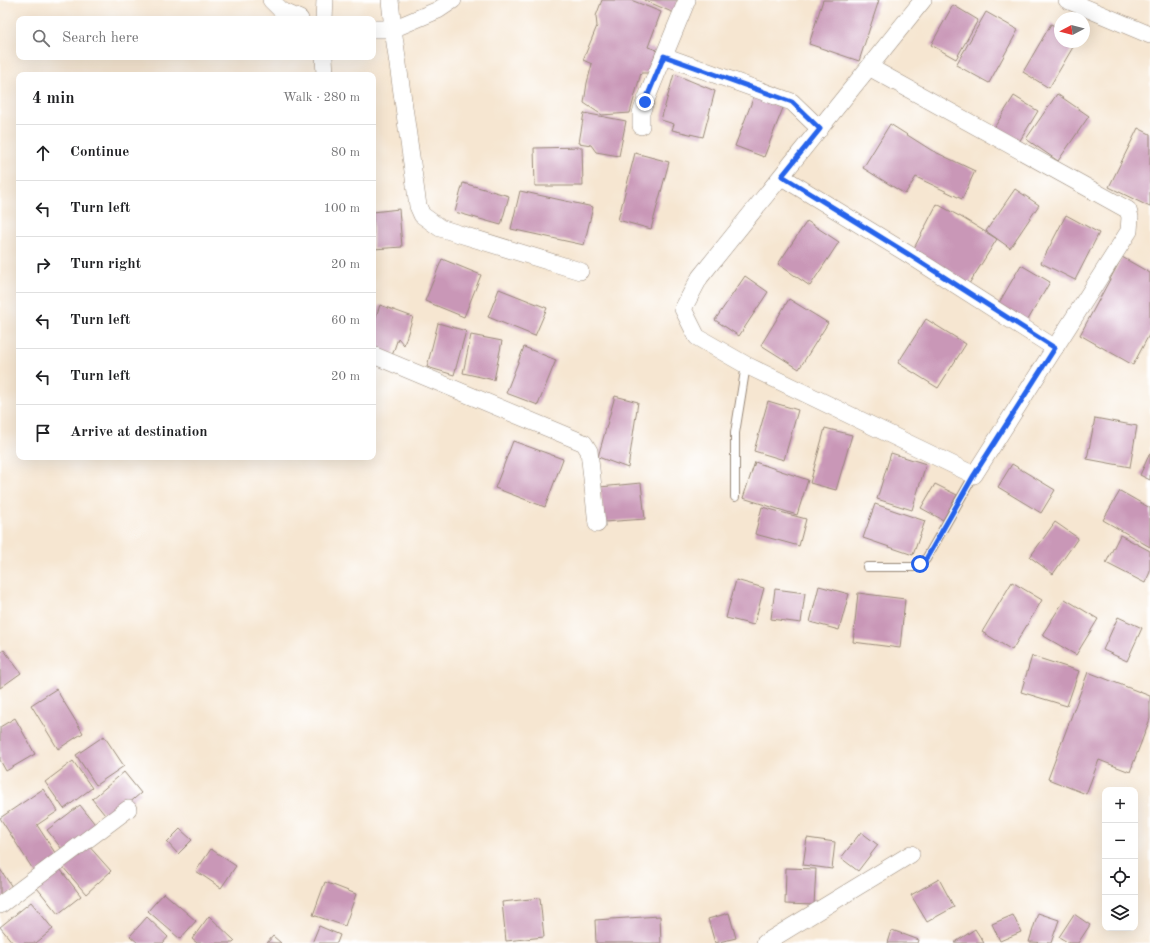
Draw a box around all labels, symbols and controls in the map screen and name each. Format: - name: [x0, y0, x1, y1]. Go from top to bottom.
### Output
- north arrow: [1054, 12, 1090, 48]
- search box: [16, 16, 376, 60]
- icon: search: [30, 27, 52, 49]
- text: Search here: [62, 31, 139, 46]
- text: 4 min: [32, 90, 75, 107]
- text: Walk · 280 m: [283, 91, 360, 104]
- route end: [636, 93, 654, 111]
- icon: ahead: [32, 142, 54, 164]
- text: Continue: [70, 145, 129, 160]
- text: 80 m: [331, 146, 360, 159]
- icon: left: [32, 198, 54, 220]
- text: Turn left: [70, 201, 130, 216]
- text: 100 m: [323, 202, 360, 215]
- icon: right: [32, 254, 54, 276]
- text: Turn right: [70, 257, 141, 272]
- text: 20 m: [331, 258, 360, 271]
- icon: left: [32, 310, 54, 332]
- text: Turn left: [70, 313, 130, 328]
- text: 60 m: [331, 314, 360, 327]
- icon: left: [32, 366, 54, 388]
- text: Turn left: [70, 369, 130, 384]
- text: 20 m: [331, 370, 360, 383]
- icon: arrive: [32, 422, 54, 444]
- text: Arrive at destination: [70, 425, 208, 440]
- route start: [911, 555, 929, 573]
- map controls: [1102, 787, 1138, 931]
- button: +: [1102, 787, 1138, 823]
- button: −: [1102, 823, 1138, 859]
- button: locate: [1102, 859, 1138, 895]
- button: layers: [1102, 895, 1138, 931]

